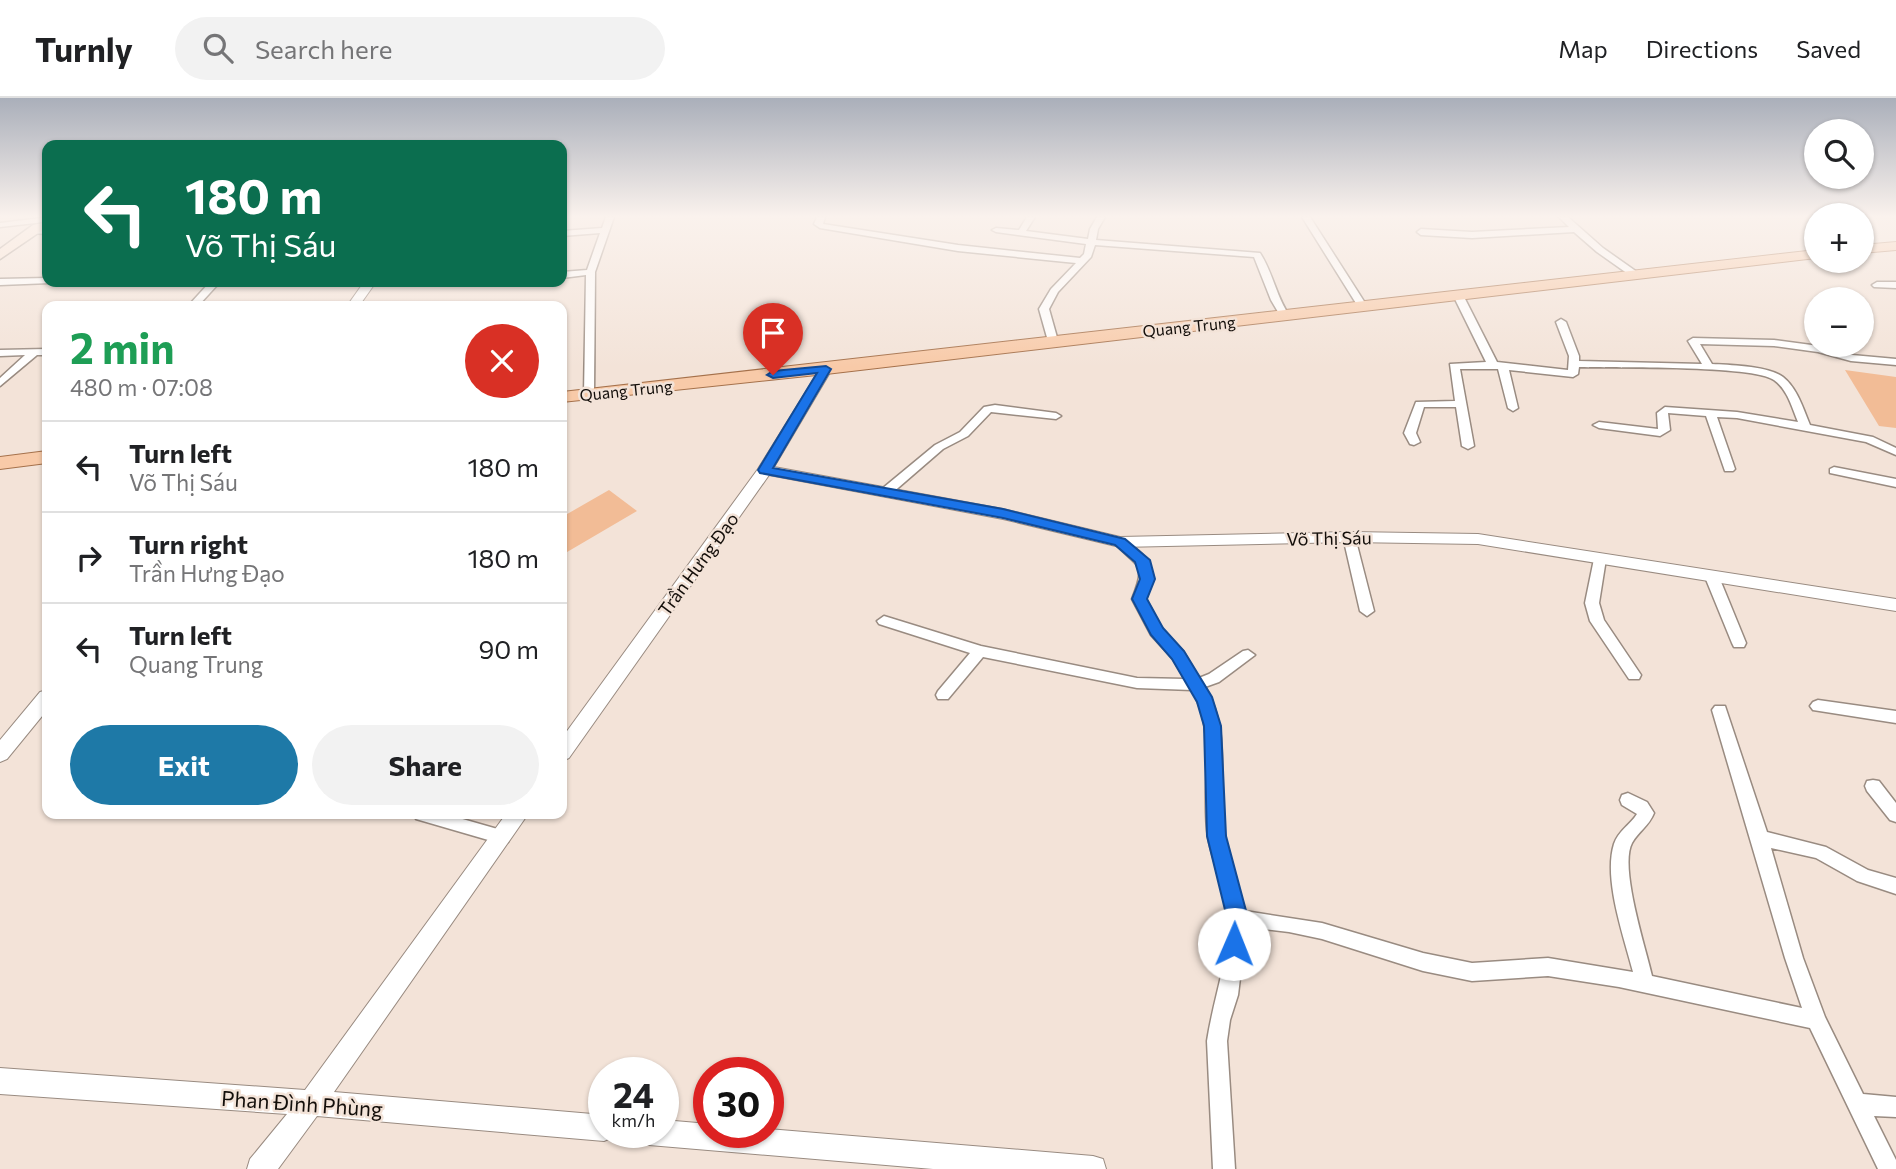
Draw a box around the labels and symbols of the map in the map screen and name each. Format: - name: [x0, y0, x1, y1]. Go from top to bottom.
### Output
- pin: [743, 303, 803, 375]
- street label: Quang Trung: [1142, 312, 1237, 340]
- street label: Quang Trung: [579, 376, 674, 404]
- street label: Trần Hưng Đạo: [653, 508, 743, 620]
- street label: Võ Thị Sáu: [1286, 526, 1372, 550]
- position arrow: [1197, 907, 1271, 981]
- speed limit sign: 30: [693, 1057, 784, 1148]
- street label: Phan Đình Phùng: [221, 1085, 383, 1121]

